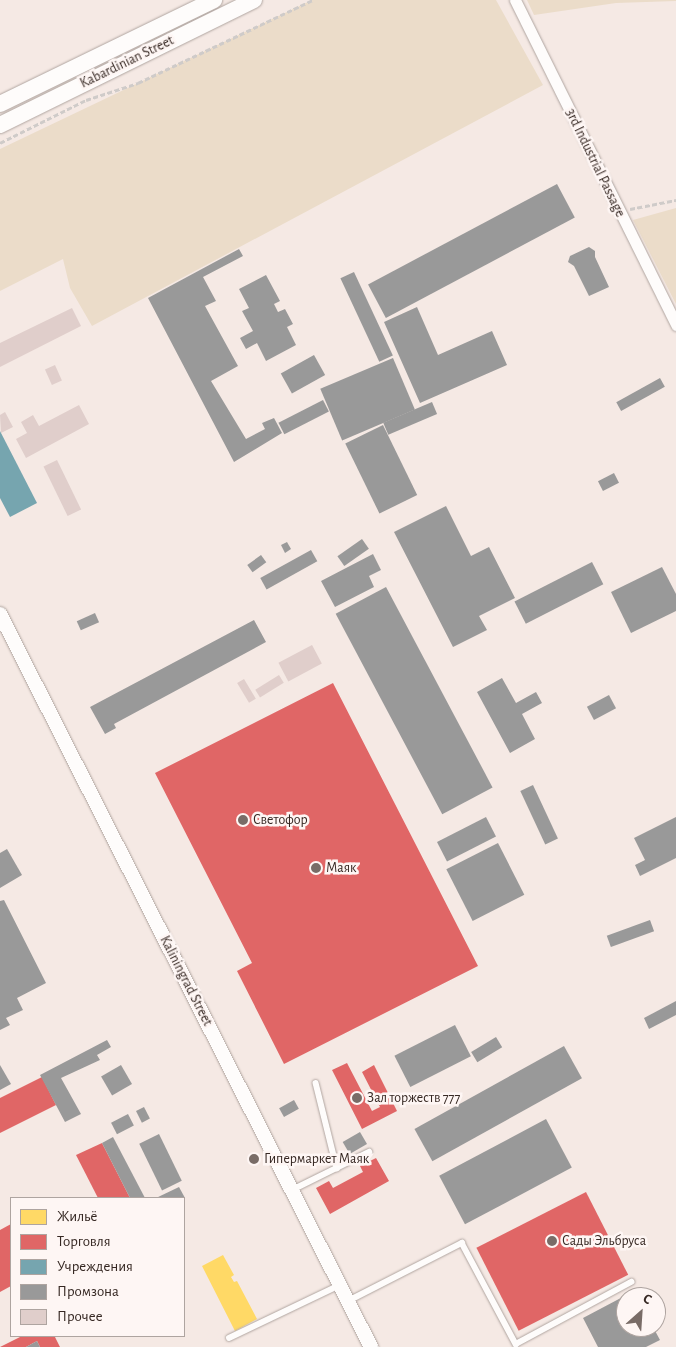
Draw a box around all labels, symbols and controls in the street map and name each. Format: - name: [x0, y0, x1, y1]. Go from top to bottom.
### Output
- street label: Kabardinian Street: [77, 32, 177, 92]
- street label: 3rd Industrial Passage: [562, 106, 628, 220]
- place label: Светофор: [253, 812, 308, 828]
- marker: Светофор: [237, 814, 249, 826]
- place label: Маяк: [326, 860, 356, 876]
- marker: Маяк: [310, 862, 322, 874]
- street label: Kaliningrad Street: [156, 933, 216, 1029]
- place label: Зал торжеств 777: [367, 1090, 460, 1106]
- marker: Зал торжеств 777: [351, 1092, 363, 1104]
- place label: Гипермаркет Маяк: [264, 1151, 369, 1167]
- marker: Гипермаркет Маяк: [248, 1153, 260, 1165]
- legend: [10, 1197, 185, 1337]
- text: Жильё: [57, 1209, 97, 1224]
- place label: Сады Эльбруса: [562, 1233, 646, 1249]
- text: Торговля: [57, 1234, 111, 1249]
- marker: Сады Эльбруса: [546, 1235, 558, 1247]
- text: Учреждения: [57, 1259, 133, 1274]
- text: Промзона: [57, 1284, 119, 1299]
- north arrow: [616, 1287, 666, 1337]
- text: С: [641, 1291, 654, 1307]
- text: Прочее: [57, 1309, 103, 1324]

